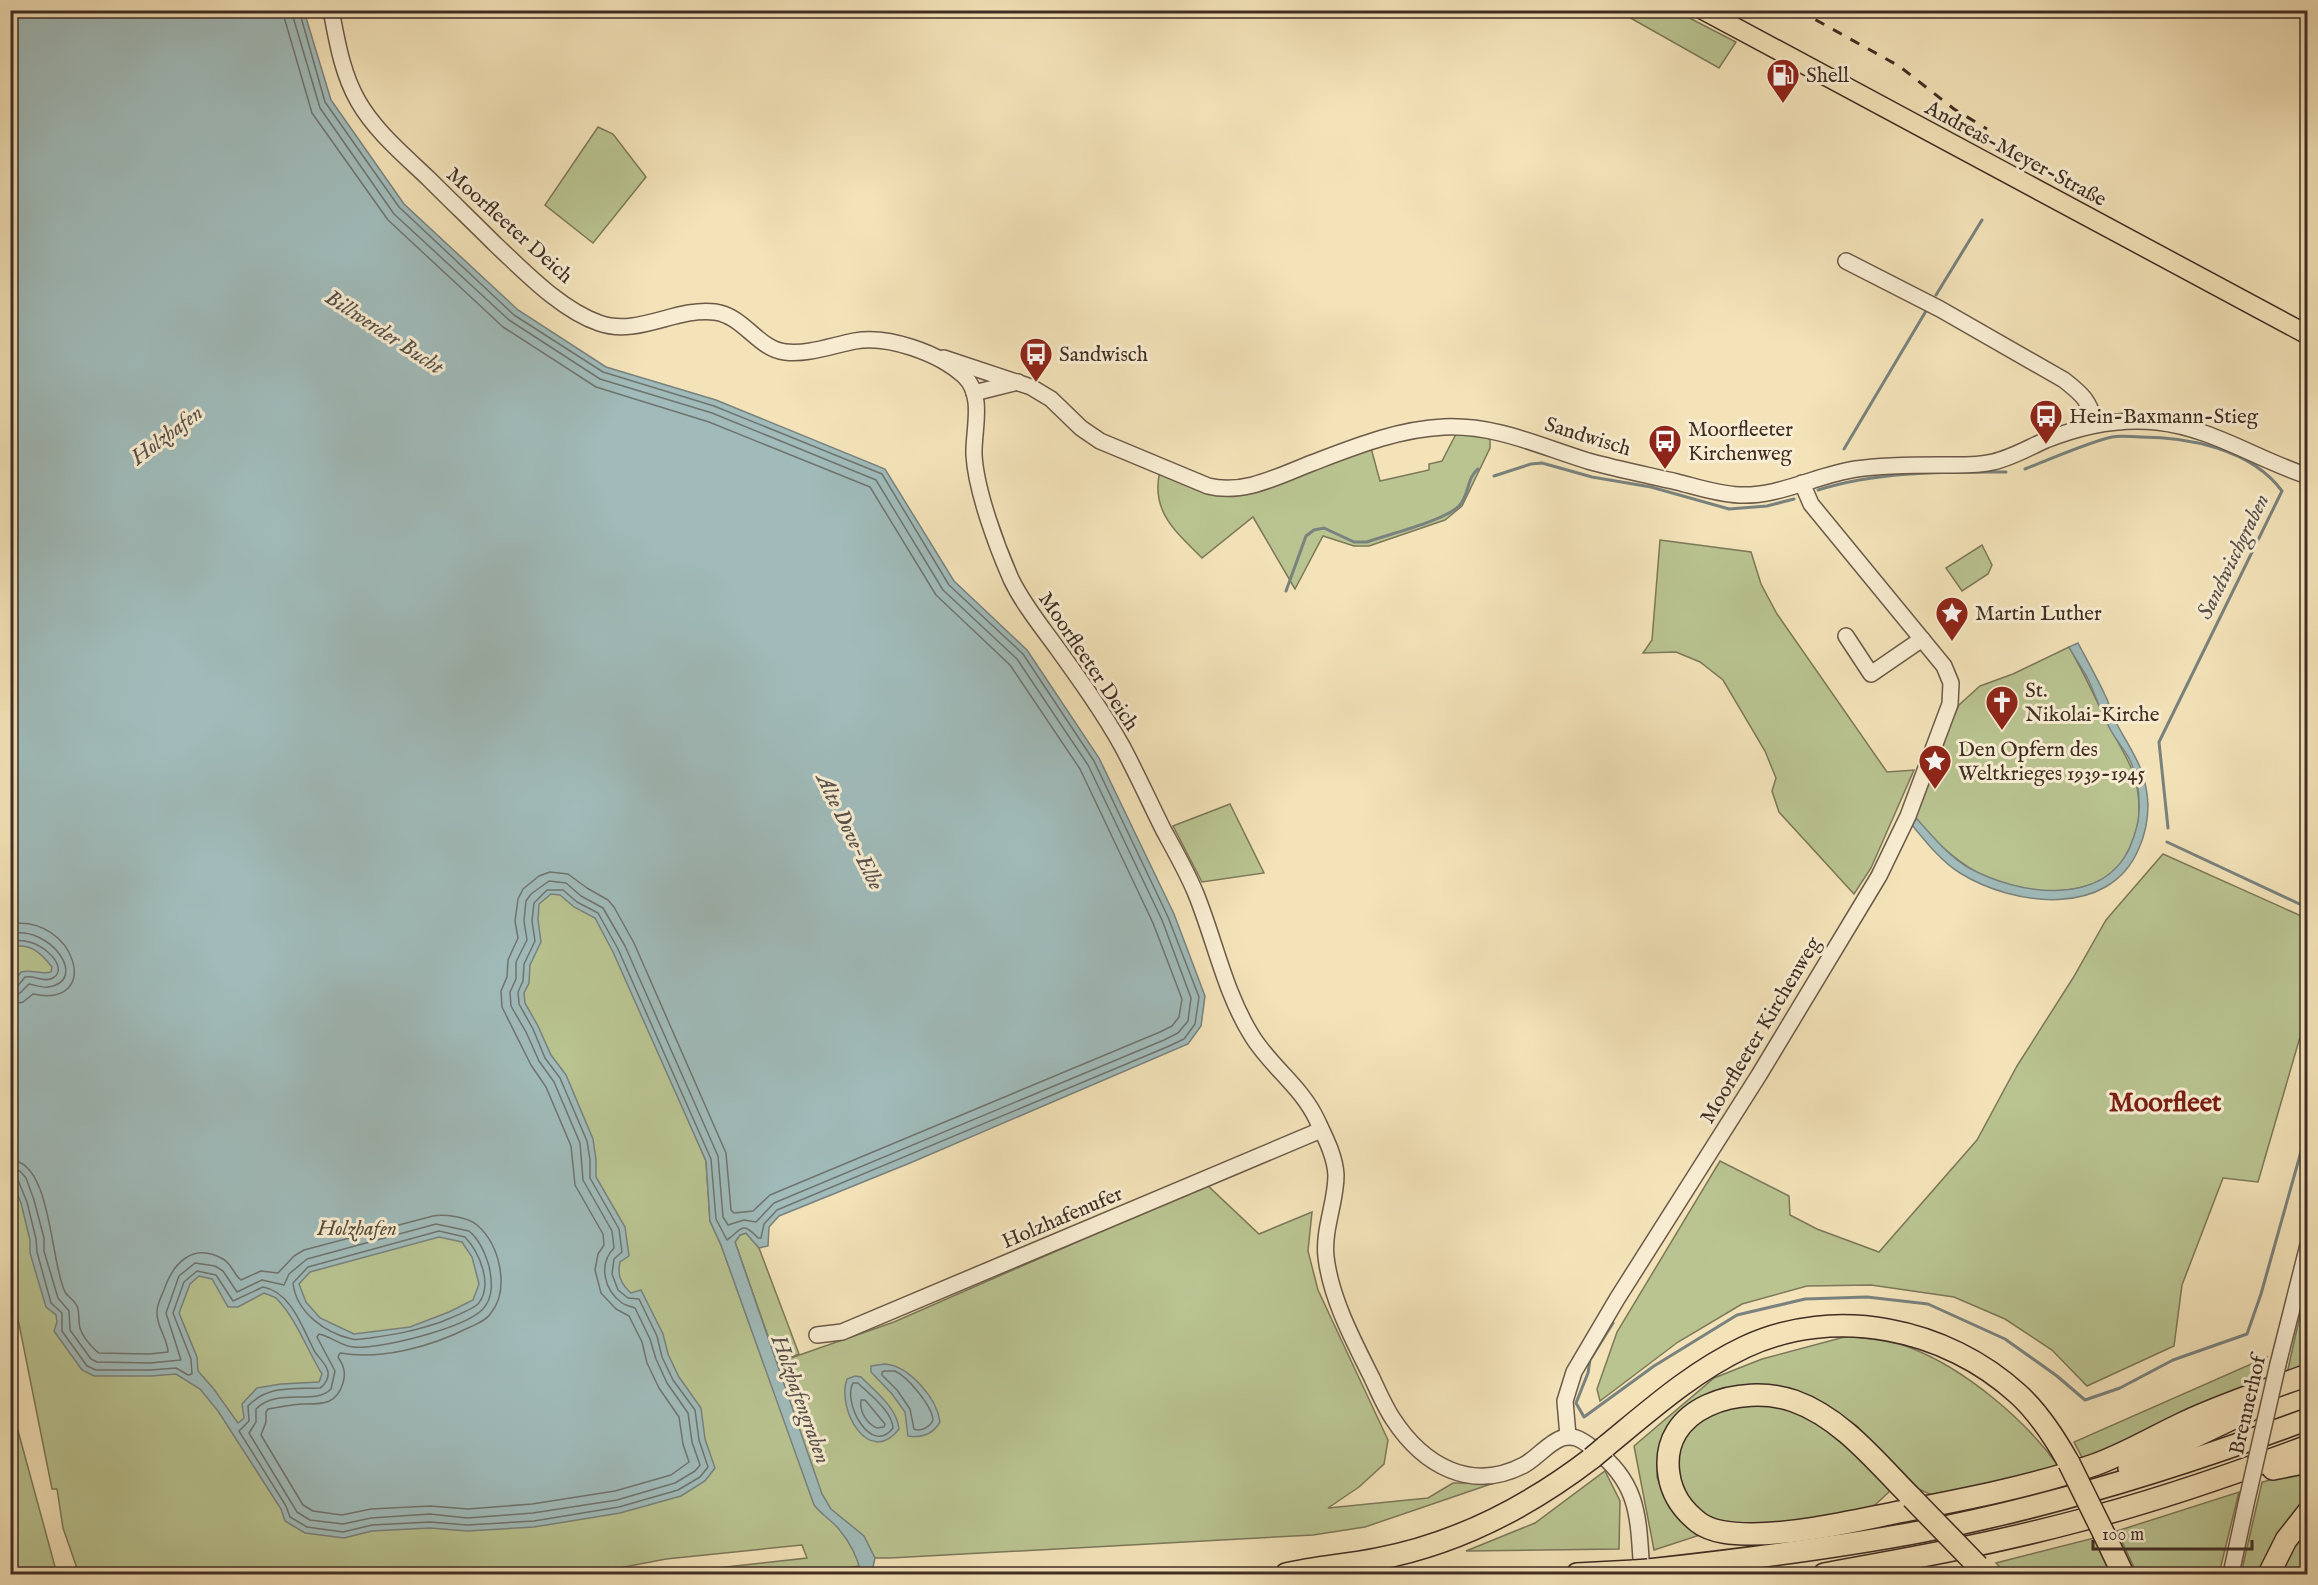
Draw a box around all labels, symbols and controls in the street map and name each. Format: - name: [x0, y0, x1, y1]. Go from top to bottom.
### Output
- fuel station icon: Shell: [1765, 57, 1801, 104]
- place label: Shell: [1806, 63, 1849, 90]
- street label: Andreas-Meyer-Straße: [1919, 95, 2111, 214]
- street label: Moorfleeter Deich: [440, 162, 578, 290]
- water label: Billwerder Bucht: [319, 284, 449, 382]
- bus stop icon: Sandwisch: [1018, 336, 1054, 383]
- place label: Sandwisch: [1059, 342, 1148, 369]
- bus stop icon: Hein-Baxmann-Stieg: [2028, 398, 2064, 445]
- water label: Holzhafen: [125, 399, 209, 472]
- place label: Hein-Baxmann-Stieg: [2069, 404, 2259, 431]
- street label: Sandwisch: [1541, 412, 1634, 463]
- place label: Moorfleeter Kirchenweg: [1688, 417, 1793, 468]
- bus stop icon: Moorfleeter Kirchenweg: [1647, 423, 1683, 470]
- water label: Sandwischgraben: [2191, 489, 2276, 624]
- street label: Moorfleeter Deich: [1031, 587, 1144, 736]
- place icon: Martin Luther: [1934, 595, 1970, 642]
- place label: Martin Luther: [1975, 601, 2102, 628]
- place label: St. Nikolai-Kirche: [2025, 678, 2160, 729]
- church icon: St. Nikolai-Kirche: [1984, 684, 2020, 731]
- place label: Den Opfern des Weltkrieges 1939-1945: [1958, 737, 2146, 788]
- place icon: Den Opfern des Weltkrieges 1939-1945: [1917, 743, 1953, 790]
- water label: Alte Dove-Elbe: [808, 767, 890, 895]
- street label: Moorfleeter Kirchenweg: [1695, 932, 1828, 1129]
- district label: Moorfleet: [2109, 1087, 2222, 1121]
- street label: Holzhafenufer: [998, 1181, 1127, 1256]
- park label: Holzhafen: [316, 1216, 397, 1243]
- water label: Holzhafengraben: [764, 1331, 836, 1468]
- street label: Brennerhof: [2224, 1350, 2274, 1458]
- scale bar: [2093, 1513, 2252, 1551]
- text: 100 m: [2102, 1524, 2144, 1547]

